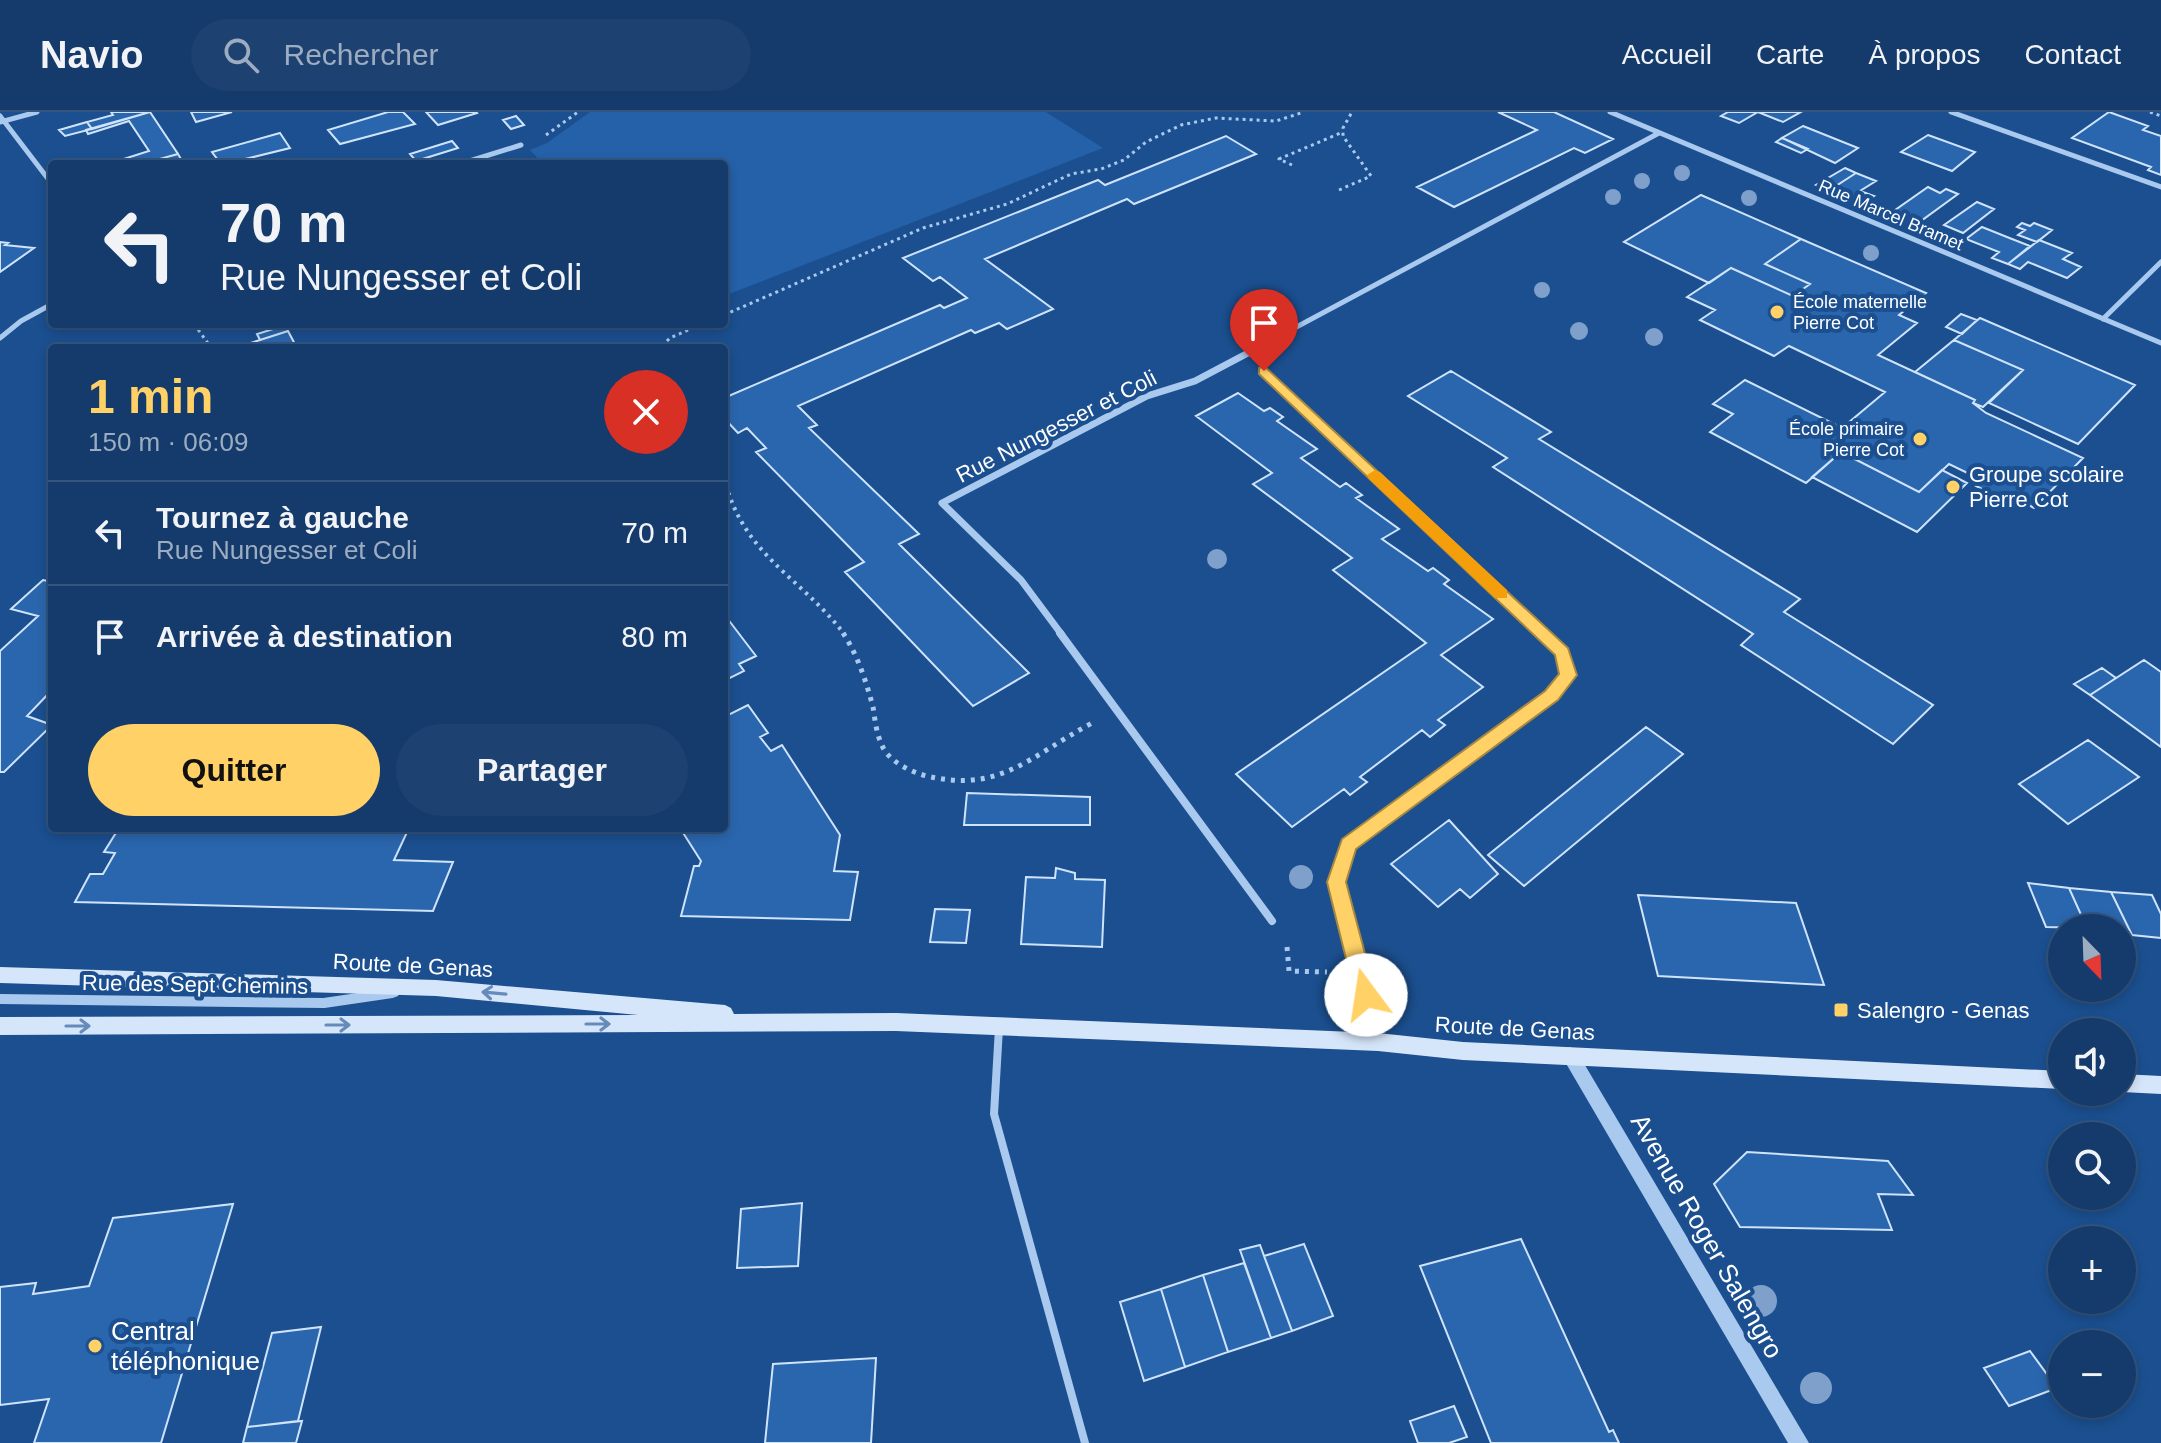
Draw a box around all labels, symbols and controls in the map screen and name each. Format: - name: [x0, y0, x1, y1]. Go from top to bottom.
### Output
- search box: [191, 19, 751, 91]
- icon: search: [219, 33, 263, 77]
- text: Navio: [40, 34, 143, 76]
- text: Rechercher: [283, 38, 439, 71]
- text: Accueil: [1622, 39, 1712, 70]
- text: Carte: [1756, 39, 1824, 70]
- text: À propos: [1868, 39, 1981, 70]
- text: Contact: [2025, 39, 2121, 70]
- street label: Rue Marcel Bramet: [1816, 176, 1966, 254]
- text: 70 m: [220, 191, 348, 254]
- icon: left: [88, 192, 192, 296]
- text: Rue Nungesser et Coli: [220, 257, 582, 298]
- pin: [1230, 289, 1298, 371]
- place label: École maternelle Pierre Cot: [1793, 292, 1927, 333]
- icon: arrive: [1242, 301, 1286, 345]
- marker: École maternelle Pierre Cot: [1768, 303, 1786, 321]
- street label: Rue Nungesser et Coli: [952, 365, 1161, 488]
- text: 1 min: [88, 370, 213, 423]
- button: close: [604, 370, 688, 454]
- place label: École primaire Pierre Cot: [1789, 419, 1904, 460]
- text: 150 m · 06:09: [88, 427, 248, 457]
- marker: École primaire Pierre Cot: [1911, 430, 1929, 448]
- place label: Groupe scolaire Pierre Cot: [1969, 462, 2124, 512]
- marker: Groupe scolaire Pierre Cot: [1944, 478, 1962, 496]
- text: Tournez à gauche: [156, 501, 409, 534]
- icon: left: [88, 511, 132, 555]
- text: 70 m: [621, 516, 688, 549]
- text: Rue Nungesser et Coli: [156, 535, 418, 565]
- icon: arrive: [88, 615, 132, 659]
- text: Arrivée à destination: [156, 620, 453, 653]
- text: 80 m: [621, 620, 688, 653]
- button: Quitter: [88, 724, 380, 816]
- button: Partager: [396, 724, 688, 816]
- north arrow: [2048, 914, 2136, 1002]
- map controls: [2048, 914, 2136, 1418]
- street label: Route de Genas: [332, 949, 494, 982]
- position arrow: [1324, 953, 1408, 1037]
- street label: Rue des Sept Chemins: [82, 970, 308, 999]
- one-way arrow: [481, 985, 508, 1000]
- place label: Salengro - Genas: [1857, 998, 2029, 1023]
- marker: Salengro - Genas: [1832, 1001, 1850, 1019]
- street label: Route de Genas: [1434, 1012, 1596, 1045]
- one-way arrow: [584, 1016, 611, 1032]
- one-way arrow: [324, 1017, 351, 1033]
- one-way arrow: [64, 1018, 91, 1034]
- button: sound: [2048, 1018, 2136, 1106]
- street label: Avenue Roger Salengro: [1625, 1109, 1789, 1363]
- button: search: [2048, 1122, 2136, 1210]
- button: +: [2048, 1226, 2136, 1314]
- place label: Central téléphonique: [111, 1316, 260, 1376]
- button: −: [2048, 1330, 2136, 1418]
- marker: Central téléphonique: [86, 1337, 104, 1355]

